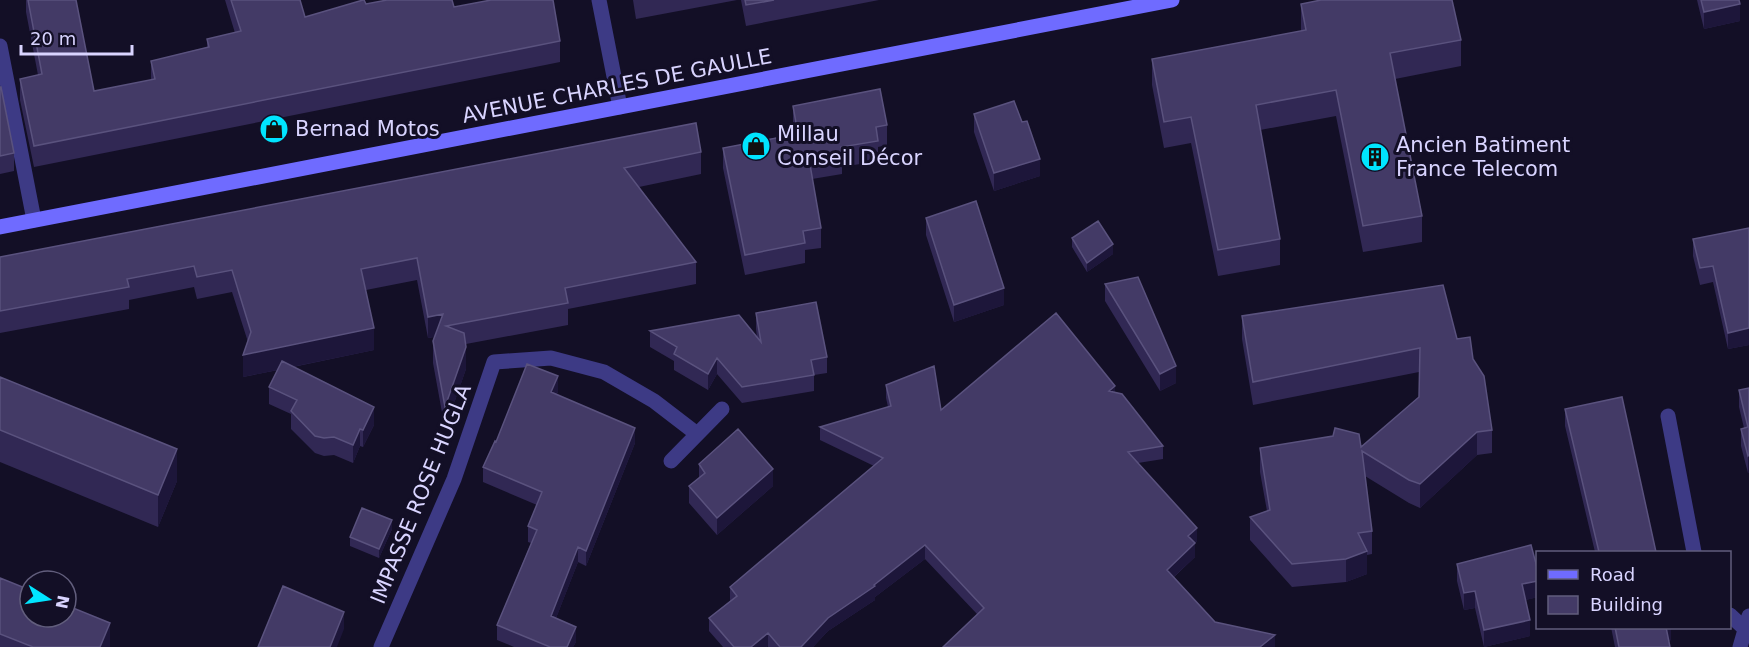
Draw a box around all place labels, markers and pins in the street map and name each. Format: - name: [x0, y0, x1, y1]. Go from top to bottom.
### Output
- shop icon: Bernad Motos: [258, 113, 290, 145]
- place label: Bernad Motos: [295, 117, 440, 141]
- place label: Millau Conseil Décor: [777, 122, 923, 170]
- shop icon: Millau Conseil Décor: [740, 130, 772, 162]
- place label: Ancien Batiment France Telecom: [1396, 133, 1570, 181]
- building icon: Ancien Batiment France Telecom: [1359, 141, 1391, 173]

